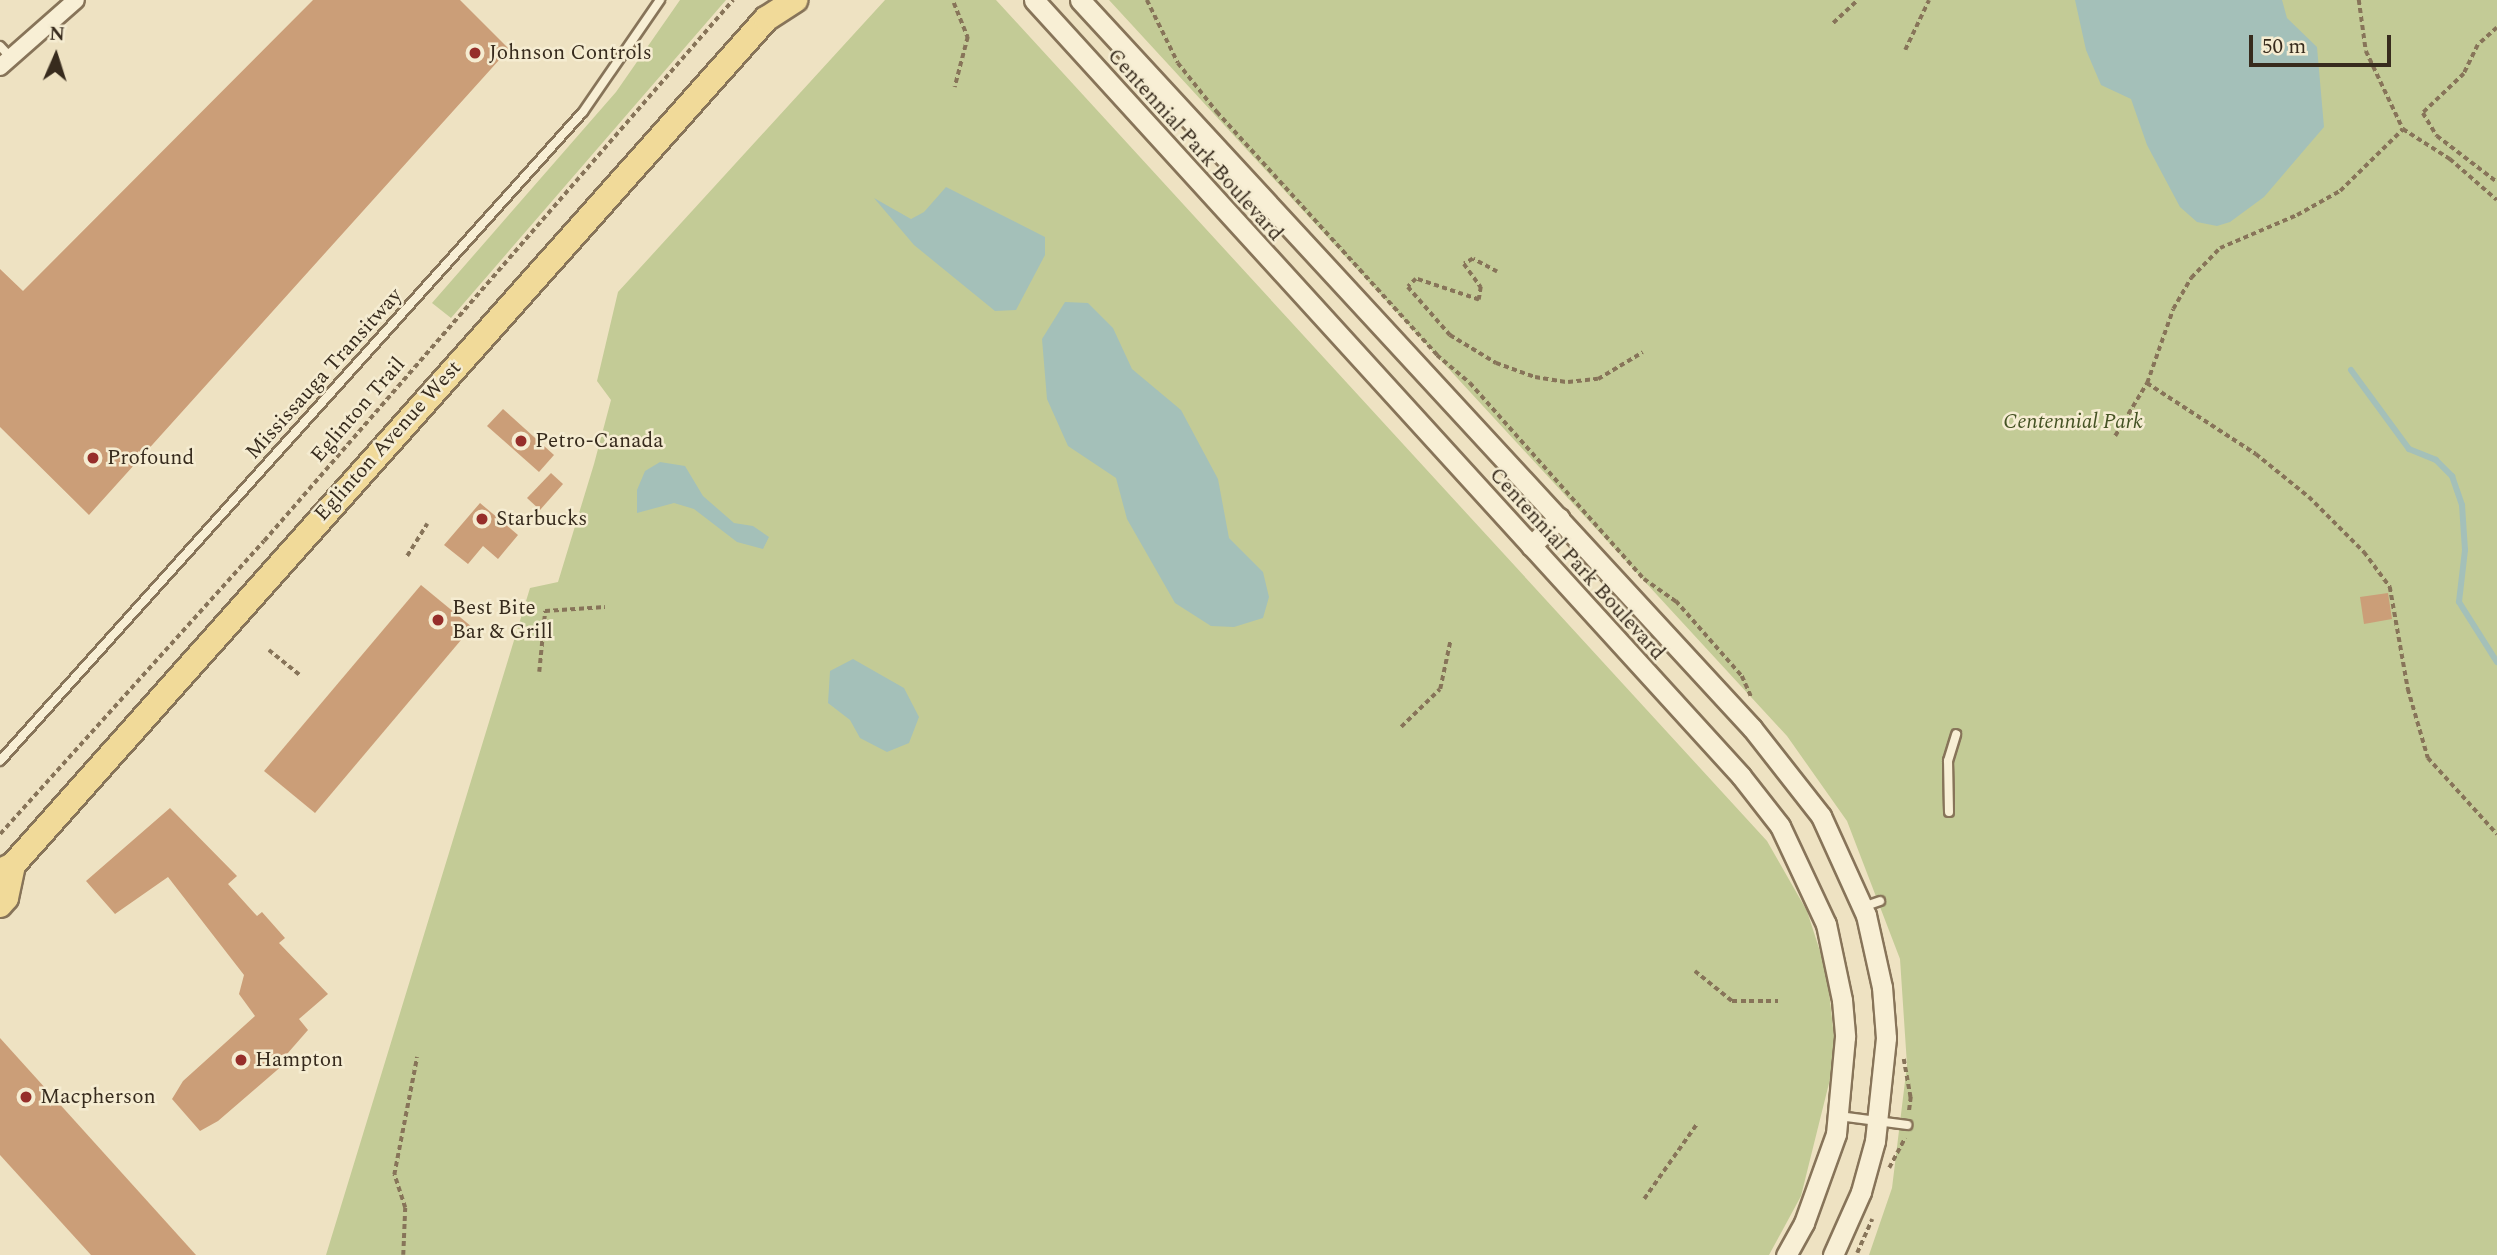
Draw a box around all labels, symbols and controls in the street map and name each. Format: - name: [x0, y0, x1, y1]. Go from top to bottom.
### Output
- text: N: [49, 20, 66, 49]
- north arrow: [21, 21, 91, 91]
- scale bar: [2252, 21, 2394, 65]
- text: 50 m: [2262, 31, 2306, 63]
- place label: Johnson Controls: [489, 40, 652, 66]
- street label: Centennial Park Boulevard: [1102, 44, 1288, 246]
- marker: Johnson Controls: [467, 45, 483, 61]
- street label: Mississauga Transitway: [240, 283, 408, 465]
- street label: Eglinton Trail: [305, 352, 411, 468]
- street label: Eglinton Avenue West: [309, 356, 467, 526]
- park label: Centennial Park: [2003, 409, 2143, 435]
- place label: Petro-Canada: [535, 428, 663, 454]
- marker: Petro-Canada: [513, 433, 529, 449]
- place label: Profound: [107, 445, 194, 471]
- marker: Profound: [85, 450, 101, 466]
- street label: Centennial Park Boulevard: [1484, 463, 1670, 665]
- place label: Starbucks: [496, 506, 587, 532]
- marker: Starbucks: [474, 511, 490, 527]
- place label: Best Bite Bar & Grill: [452, 595, 553, 645]
- marker: Best Bite Bar & Grill: [430, 612, 446, 628]
- place label: Hampton: [255, 1047, 343, 1073]
- marker: Hampton: [233, 1052, 249, 1068]
- place label: Macpherson: [40, 1084, 156, 1110]
- marker: Macpherson: [18, 1089, 34, 1105]

